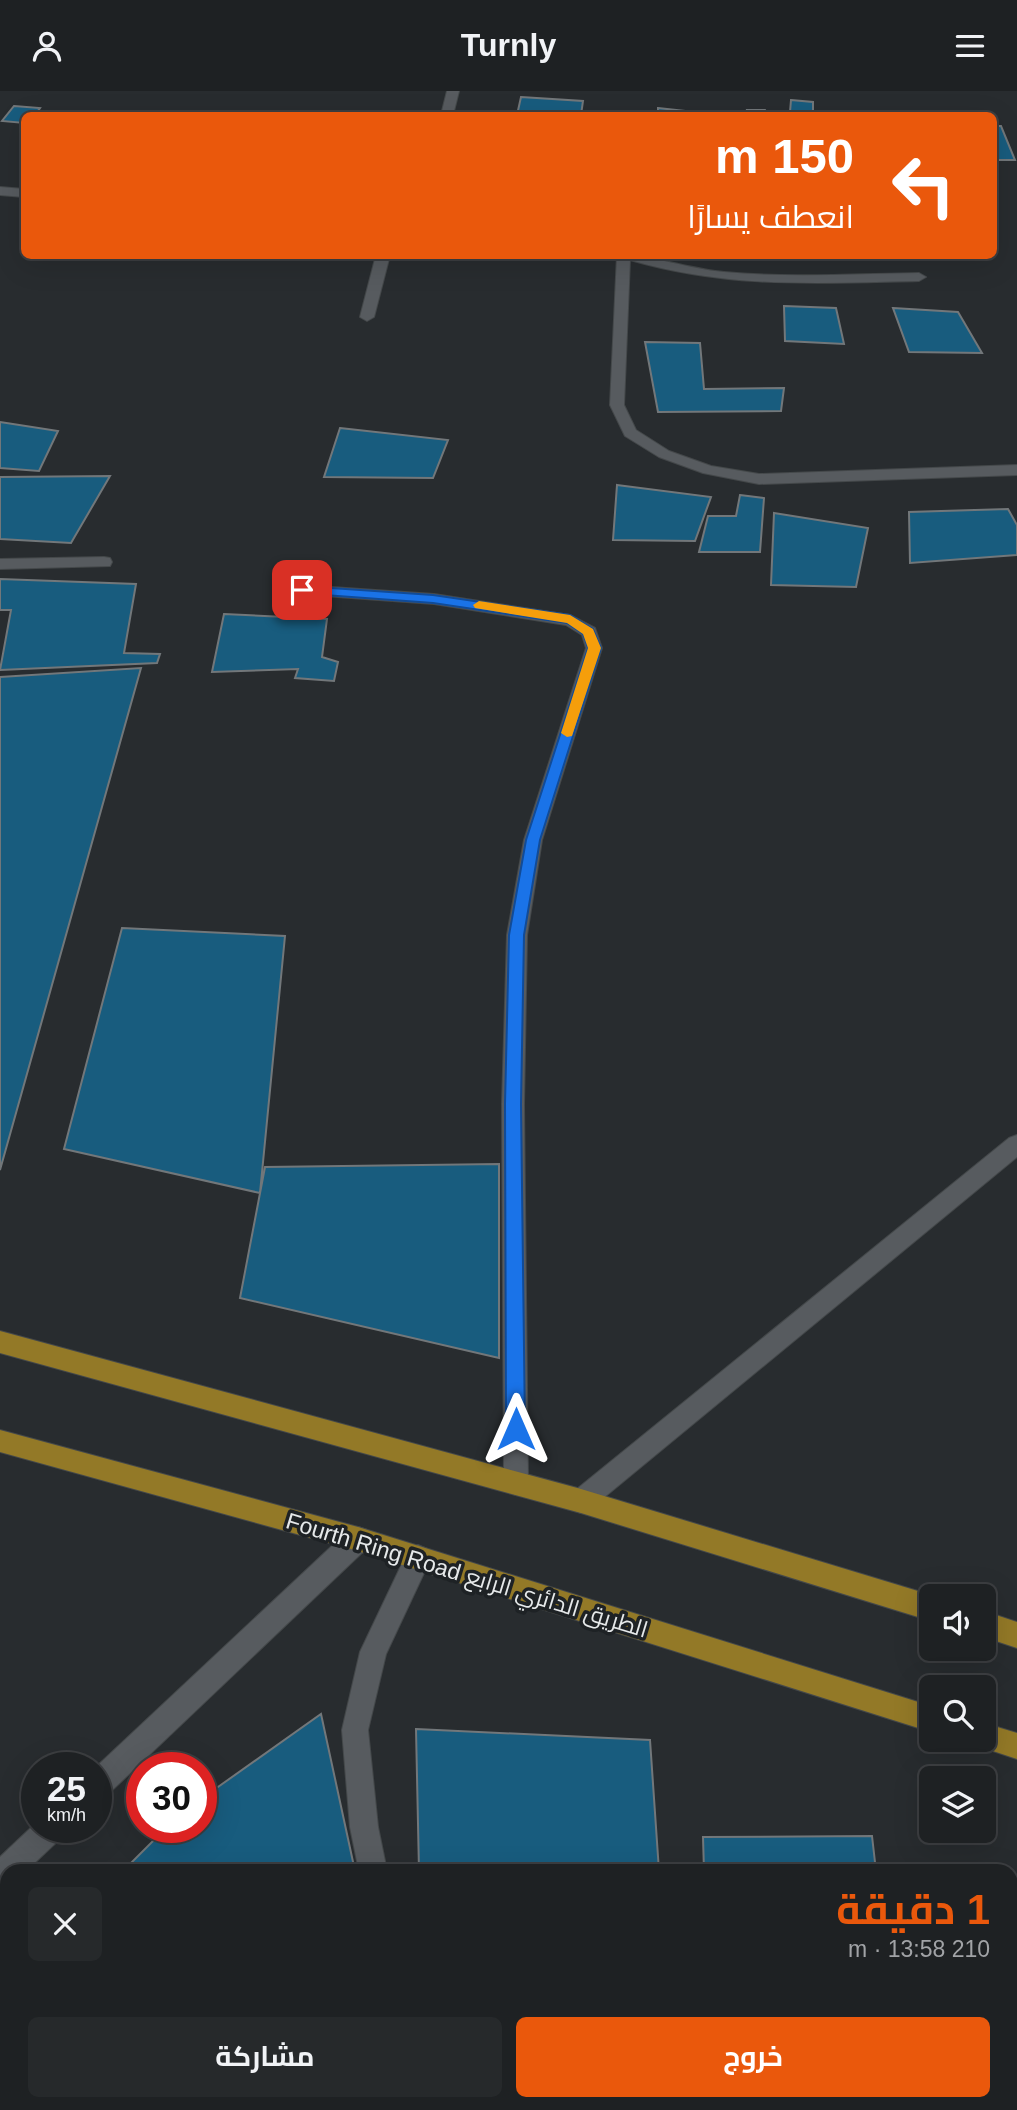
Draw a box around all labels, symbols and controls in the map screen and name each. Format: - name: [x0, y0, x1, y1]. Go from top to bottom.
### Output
- icon: person: [28, 27, 66, 65]
- text: Turnly: [461, 27, 556, 63]
- icon: menu: [951, 27, 989, 65]
- text: 150 m: [715, 129, 854, 183]
- icon: left: [878, 140, 969, 231]
- text: انعطف يسارًا: [687, 199, 854, 235]
- pin: [272, 560, 332, 620]
- icon: arrive: [283, 571, 321, 609]
- position arrow: [479, 1392, 553, 1466]
- street label: Fourth Ring Road الطريق الدائري الرابع: [282, 1507, 651, 1647]
- map controls: [919, 1584, 996, 1843]
- button: sound: [919, 1584, 996, 1661]
- button: search: [919, 1675, 996, 1752]
- speed limit sign: 30: [126, 1752, 217, 1843]
- button: layers: [919, 1766, 996, 1843]
- text: 25: [47, 1769, 86, 1808]
- text: km/h: [47, 1805, 86, 1825]
- text: 1 دقيقة: [836, 1886, 990, 1933]
- button: close: [28, 1887, 102, 1961]
- text: 210 m · 13:58: [848, 1936, 990, 1962]
- button: مشاركة: [28, 2017, 502, 2097]
- button: خروج: [516, 2017, 990, 2097]

